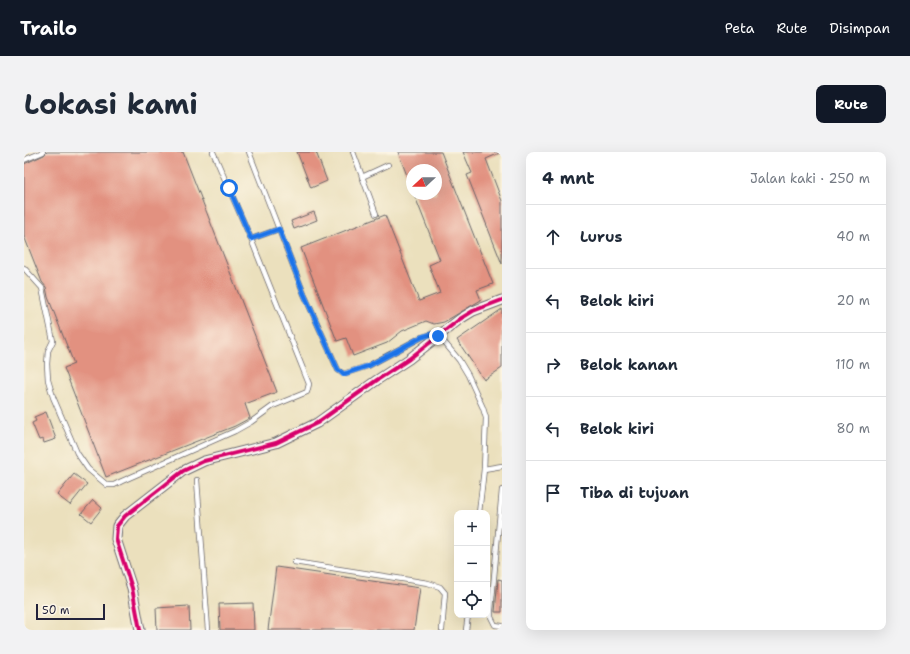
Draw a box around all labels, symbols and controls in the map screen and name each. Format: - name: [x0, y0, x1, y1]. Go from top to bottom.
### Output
- text: Trailo: [20, 16, 77, 41]
- text: Peta: [725, 19, 754, 37]
- text: Rute: [776, 19, 807, 37]
- text: Disimpan: [829, 19, 890, 37]
- text: Lokasi kami: [24, 85, 198, 123]
- button: Rute: [816, 85, 886, 123]
- north arrow: [406, 164, 442, 200]
- text: 4 mnt: [542, 167, 595, 189]
- text: Jalan kaki · 250 m: [750, 170, 870, 187]
- route start: [220, 179, 238, 197]
- icon: ahead: [542, 226, 564, 248]
- text: Lurus: [580, 227, 622, 247]
- text: 40 m: [836, 228, 870, 245]
- icon: left: [542, 290, 564, 312]
- text: Belok kiri: [580, 291, 654, 311]
- text: 20 m: [837, 292, 870, 309]
- route end: [429, 327, 447, 345]
- icon: right: [542, 354, 564, 376]
- text: Belok kanan: [580, 355, 678, 375]
- text: 110 m: [835, 356, 870, 373]
- icon: left: [542, 418, 564, 440]
- text: Belok kiri: [580, 419, 654, 439]
- text: 80 m: [836, 420, 870, 437]
- icon: arrive: [542, 482, 564, 504]
- text: Tiba di tujuan: [580, 483, 689, 503]
- map controls: [454, 510, 490, 618]
- button: +: [454, 510, 490, 546]
- button: −: [454, 546, 490, 582]
- button: locate: [454, 582, 490, 618]
- scale bar: [36, 602, 105, 621]
- text: 50 m: [42, 603, 70, 618]

